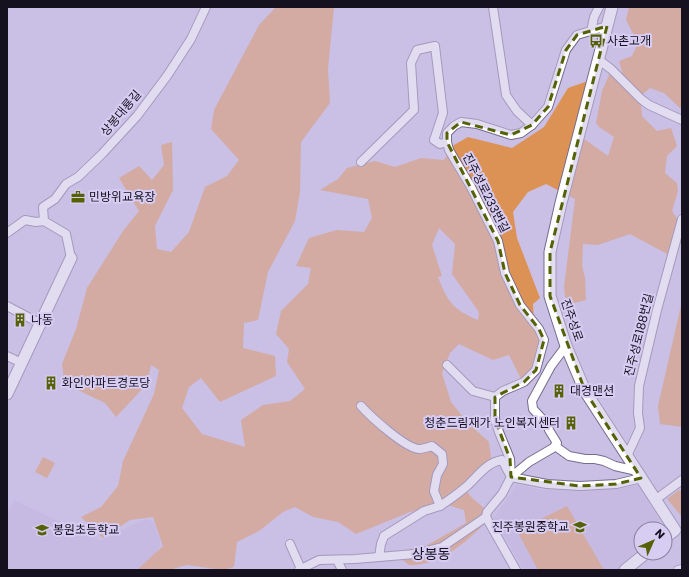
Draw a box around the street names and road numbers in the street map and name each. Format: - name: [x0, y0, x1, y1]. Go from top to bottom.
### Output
- street label: 상봉대룡길: [96, 86, 145, 139]
- street label: 진주성로233번길: [459, 150, 514, 236]
- street label: 진주성로188번길: [620, 291, 657, 378]
- street label: 진주성로: [557, 296, 588, 343]

